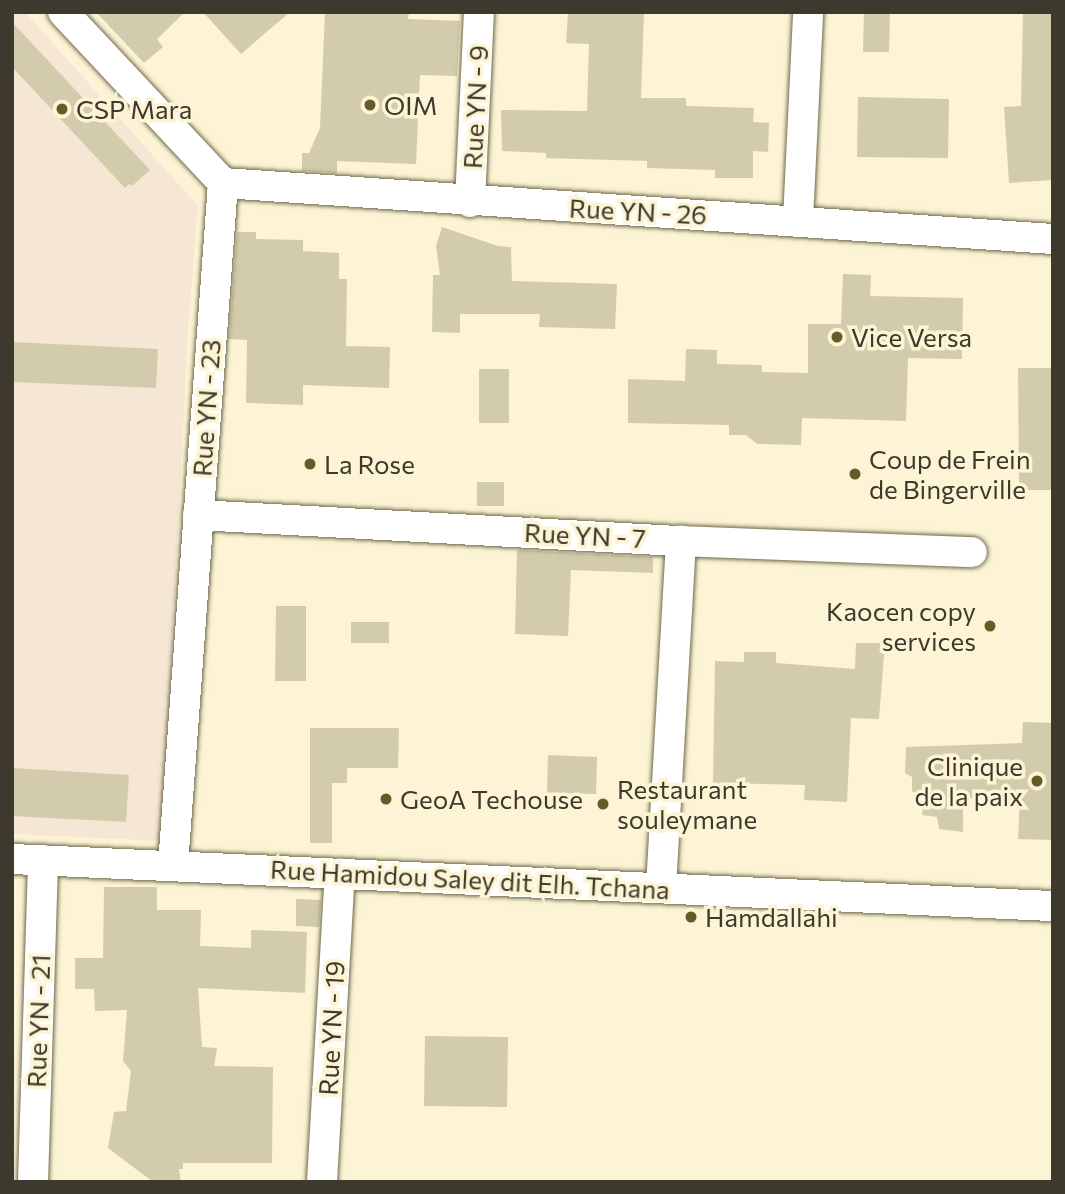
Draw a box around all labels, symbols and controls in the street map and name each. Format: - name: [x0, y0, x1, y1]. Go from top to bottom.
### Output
- street label: Rue YN - 9: [456, 44, 494, 170]
- place label: OIM: [384, 89, 437, 121]
- place label: CSP Mara: [76, 93, 192, 125]
- marker: OIM: [362, 97, 378, 113]
- marker: CSP Mara: [54, 101, 70, 117]
- street label: Rue YN - 26: [568, 192, 708, 230]
- place label: Vice Versa: [851, 321, 972, 353]
- marker: Vice Versa: [829, 329, 845, 345]
- street label: Rue YN - 23: [186, 338, 226, 478]
- place label: Coup de Frein de Bingerville: [869, 443, 1031, 504]
- place label: La Rose: [324, 448, 415, 480]
- marker: La Rose: [302, 456, 318, 472]
- marker: Coup de Frein de Bingerville: [847, 466, 863, 482]
- street label: Rue YN - 7: [523, 516, 647, 554]
- place label: Kaocen copy services: [826, 595, 976, 656]
- marker: Kaocen copy services: [982, 618, 998, 634]
- place label: Clinique de la paix: [915, 750, 1023, 812]
- place label: Restaurant souleymane: [617, 773, 757, 834]
- marker: Clinique de la paix: [1029, 773, 1045, 789]
- place label: GeoA Techouse: [400, 783, 583, 815]
- marker: GeoA Techouse: [378, 791, 394, 807]
- marker: Restaurant souleymane: [595, 796, 611, 812]
- street label: Rue Hamidou Saley dit Elh. Tchana: [269, 853, 671, 905]
- place label: Hamdallahi: [705, 901, 838, 933]
- marker: Hamdallahi: [683, 909, 699, 925]
- street label: Rue YN - 21: [20, 954, 56, 1088]
- street label: Rue YN - 19: [312, 960, 350, 1096]

